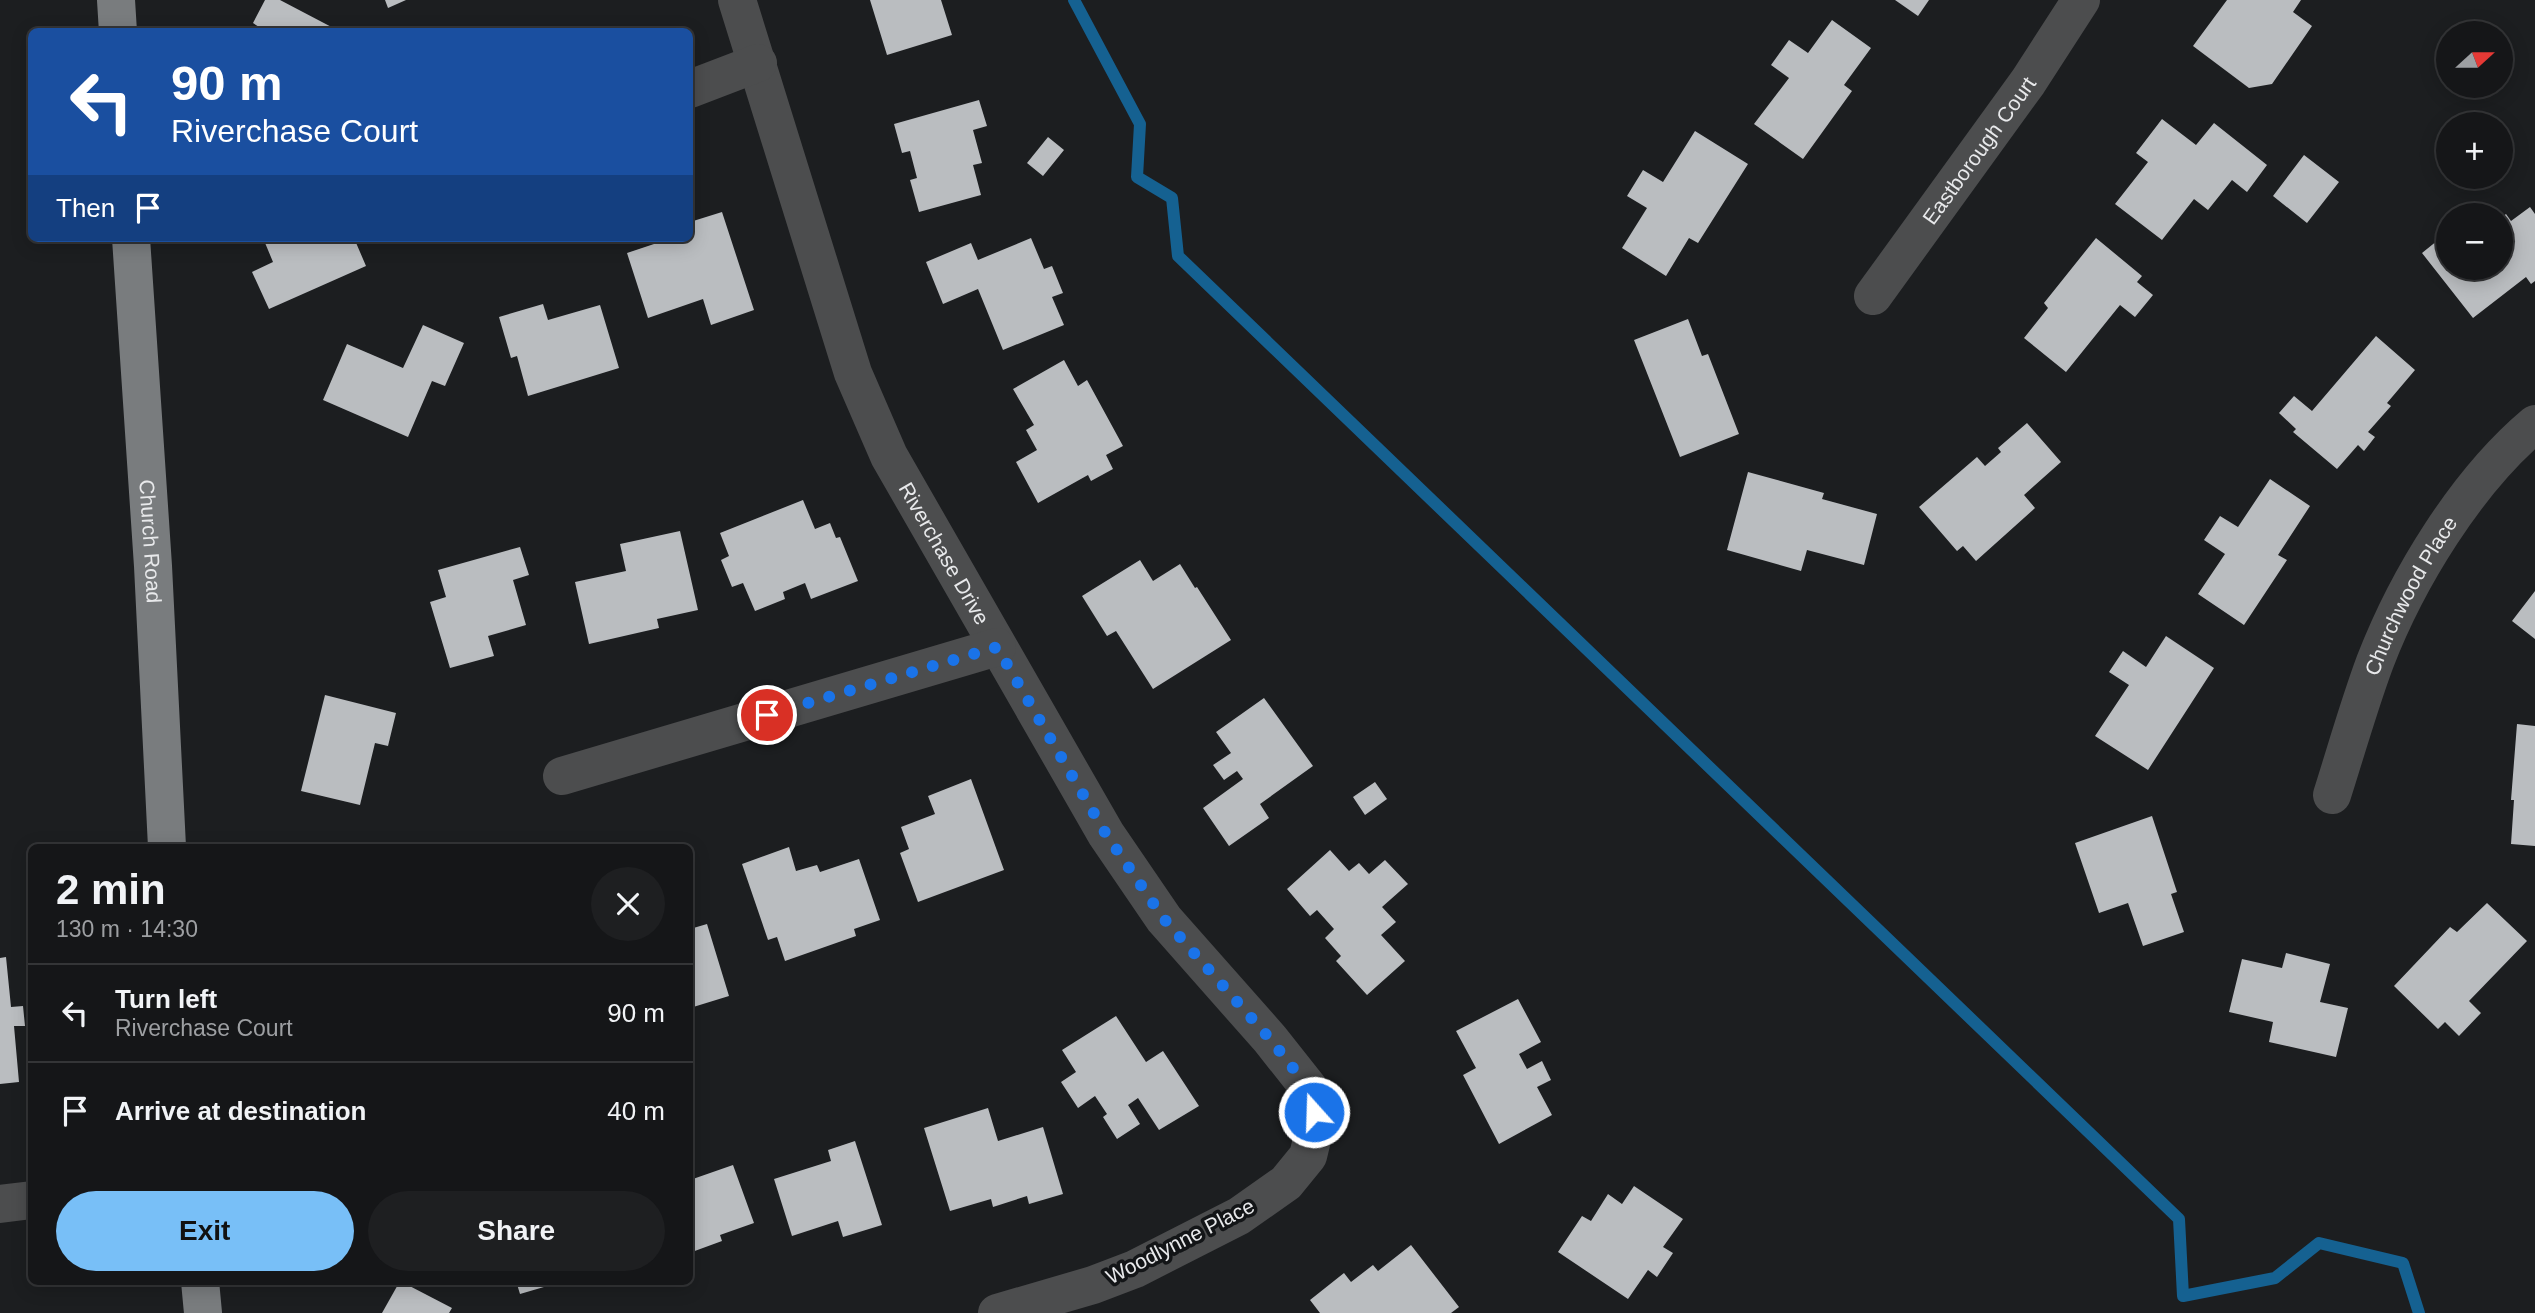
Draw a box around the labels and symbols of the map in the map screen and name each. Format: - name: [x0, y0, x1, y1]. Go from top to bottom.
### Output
- north arrow: [2436, 21, 2513, 98]
- street label: Eastborough Court: [1918, 72, 2040, 228]
- street label: Riverchase Drive: [895, 478, 995, 628]
- street label: Church Road: [136, 479, 166, 604]
- street label: Churchwood Place: [2360, 512, 2461, 678]
- pin: [737, 685, 797, 745]
- position arrow: [1277, 1075, 1351, 1149]
- street label: Woodlynne Place: [1102, 1194, 1258, 1288]

